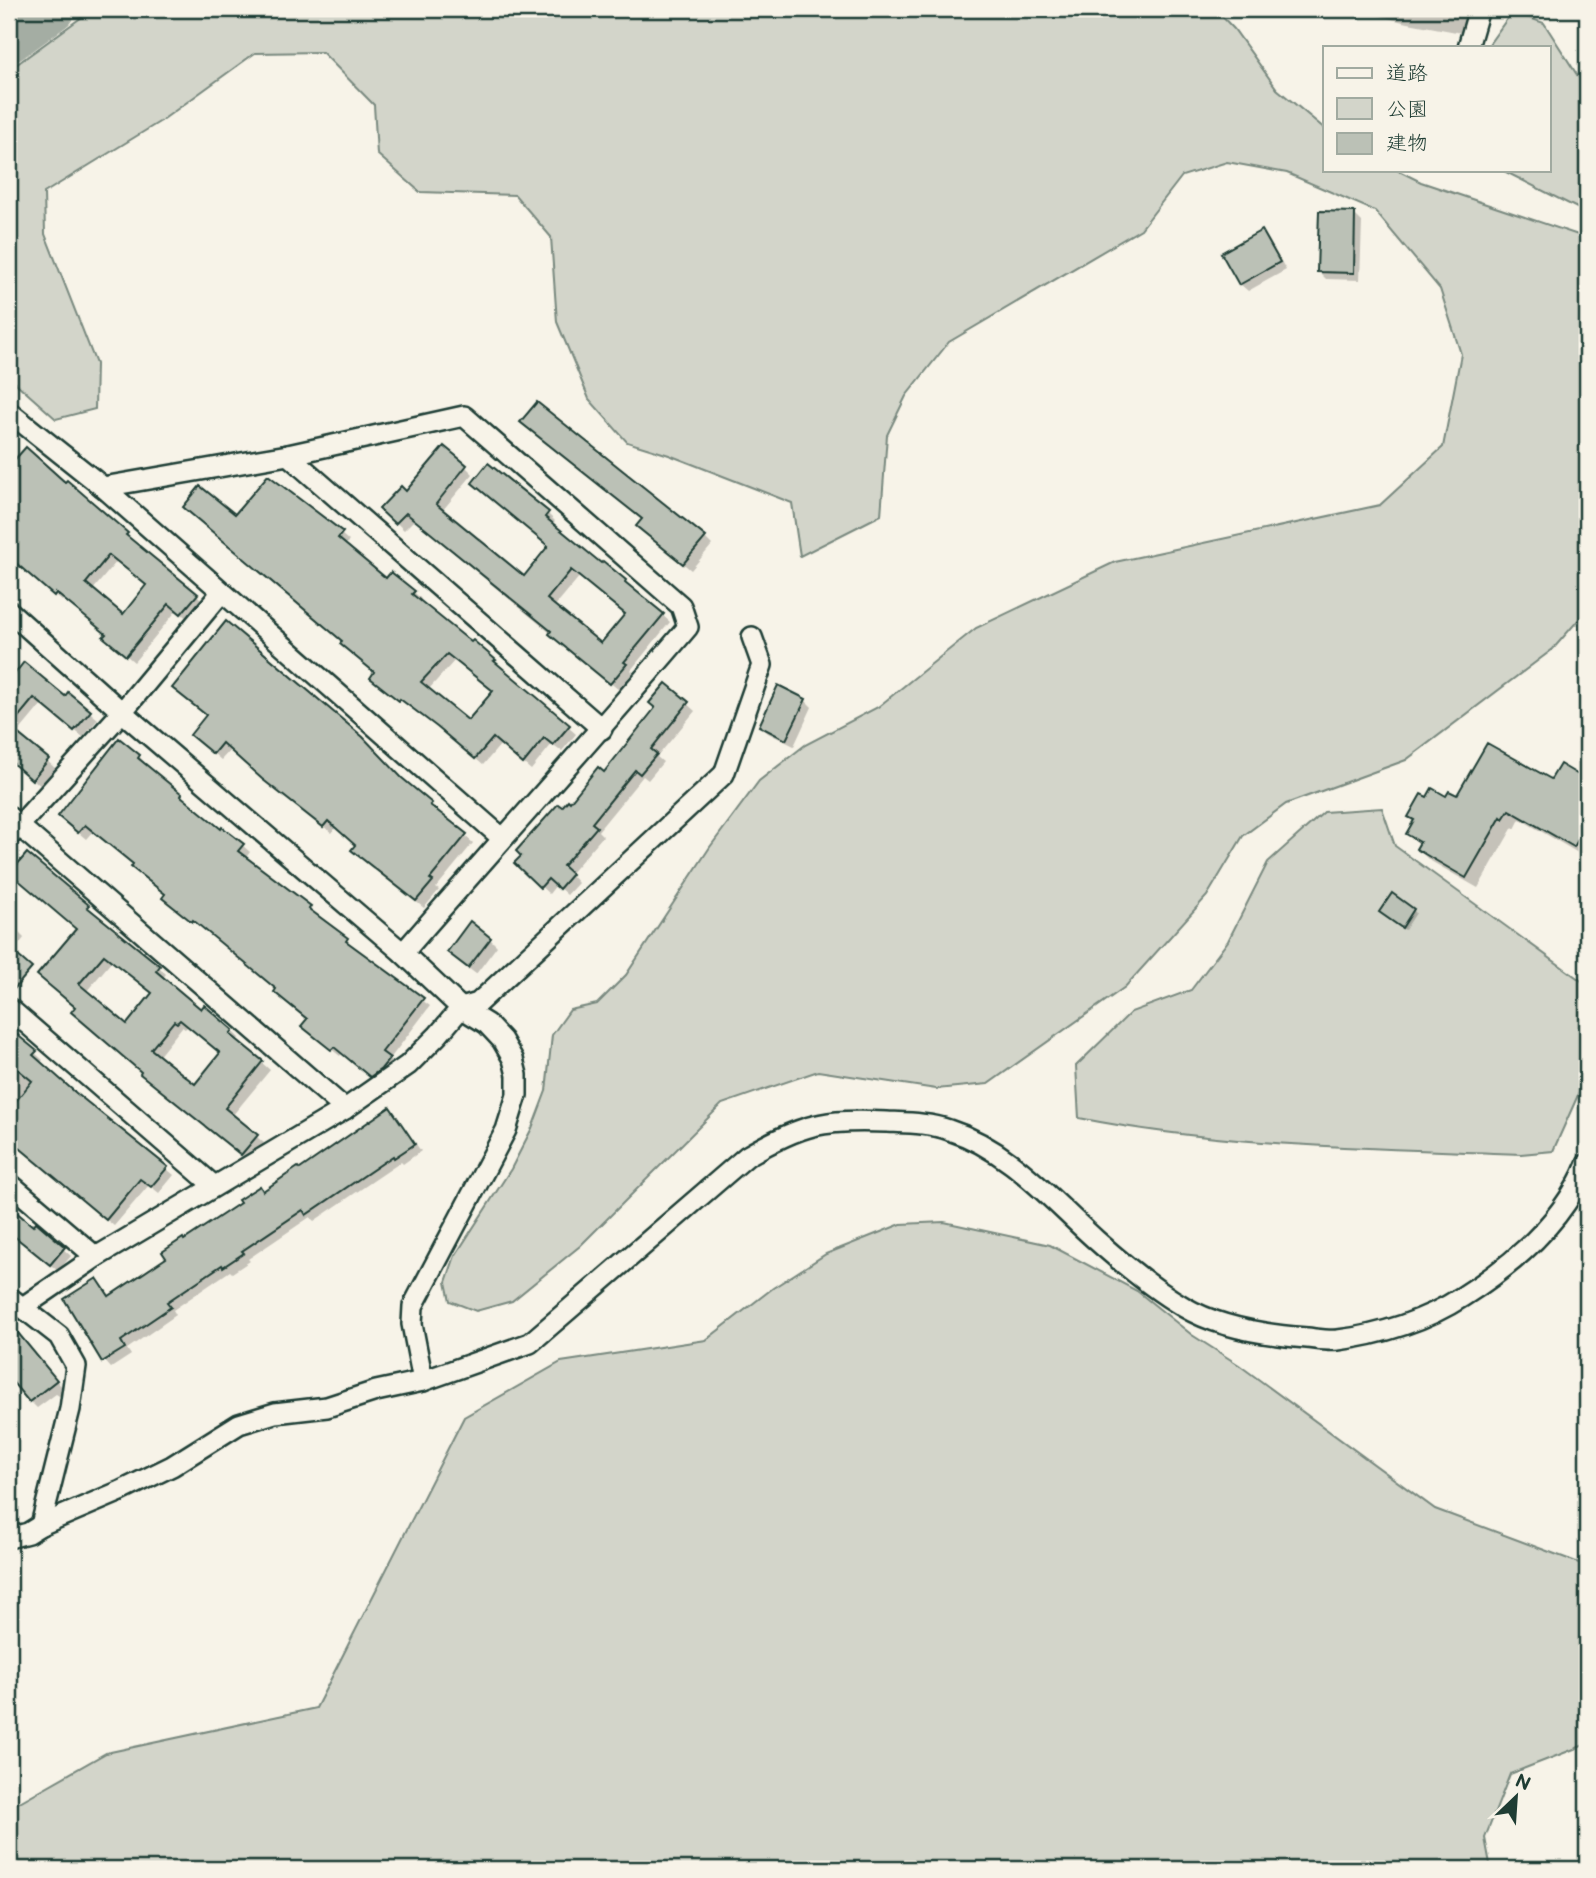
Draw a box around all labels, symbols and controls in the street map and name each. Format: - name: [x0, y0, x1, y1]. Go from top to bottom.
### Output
- legend: [1323, 46, 1550, 172]
- text: 道路: [1386, 61, 1428, 86]
- text: 公園: [1386, 97, 1428, 122]
- text: 建物: [1386, 131, 1428, 156]
- north arrow: [1480, 1762, 1550, 1832]
- text: N: [1511, 1770, 1534, 1796]

